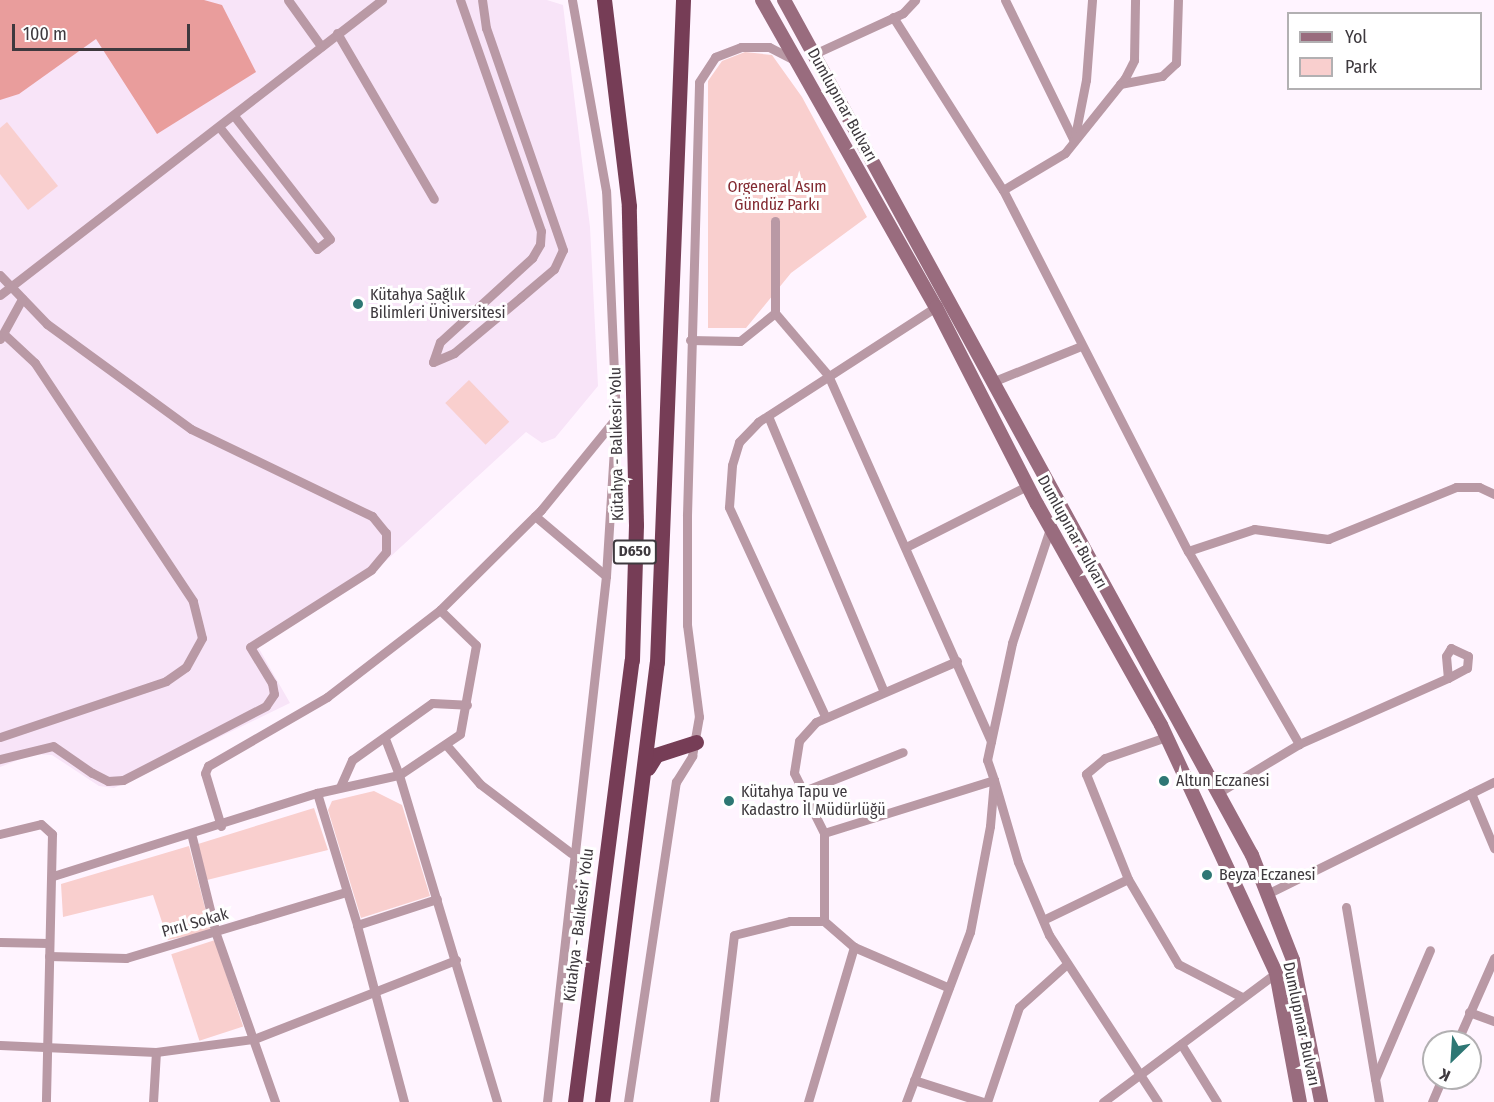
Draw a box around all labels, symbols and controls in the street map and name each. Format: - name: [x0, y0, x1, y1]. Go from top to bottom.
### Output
- scale bar: [15, 12, 194, 50]
- legend: [1287, 12, 1482, 90]
- text: 100 m: [23, 23, 67, 45]
- text: Yol: [1345, 26, 1367, 48]
- street label: Dumlupınar Bulvarı: [803, 45, 881, 165]
- text: Park: [1345, 56, 1377, 78]
- park label: Orgeneral Asım Gündüz Parkı: [727, 177, 827, 215]
- place label: Kütahya Sağlık Bilimleri Üniversitesi: [370, 285, 506, 323]
- marker: Kütahya Sağlık Bilimleri Üniversitesi: [351, 297, 365, 311]
- street label: Kütahya - Balıkesir Yolu: [606, 367, 628, 521]
- street label: Dumlupınar Bulvarı: [1033, 472, 1111, 592]
- road number: D650: [612, 540, 658, 564]
- place label: Altun Eczanesi: [1176, 771, 1270, 791]
- marker: Altun Eczanesi: [1157, 774, 1171, 788]
- place label: Kütahya Tapu ve Kadastro İl Müdürlüğü: [741, 782, 886, 820]
- marker: Kütahya Tapu ve Kadastro İl Müdürlüğü: [722, 794, 736, 808]
- street label: Kütahya - Balıkesir Yolu: [560, 847, 598, 1003]
- place label: Beyza Eczanesi: [1219, 865, 1316, 885]
- marker: Beyza Eczanesi: [1200, 868, 1214, 882]
- street label: Pırıl Sokak: [159, 904, 231, 942]
- street label: Dumlupınar Bulvarı: [1278, 960, 1324, 1088]
- north arrow: [1422, 1030, 1482, 1090]
- text: K: [1437, 1064, 1453, 1086]

